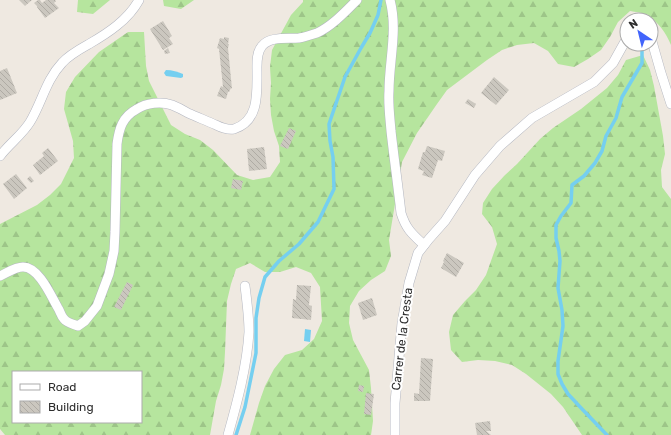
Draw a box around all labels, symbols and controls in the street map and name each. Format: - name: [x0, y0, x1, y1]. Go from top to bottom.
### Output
- north arrow: [619, 12, 659, 52]
- text: N: [627, 17, 641, 32]
- street label: Carrer de la Cresta: [389, 287, 415, 391]
- legend: [12, 371, 142, 423]
- text: Road: [48, 380, 76, 394]
- text: Building: [48, 400, 94, 414]

